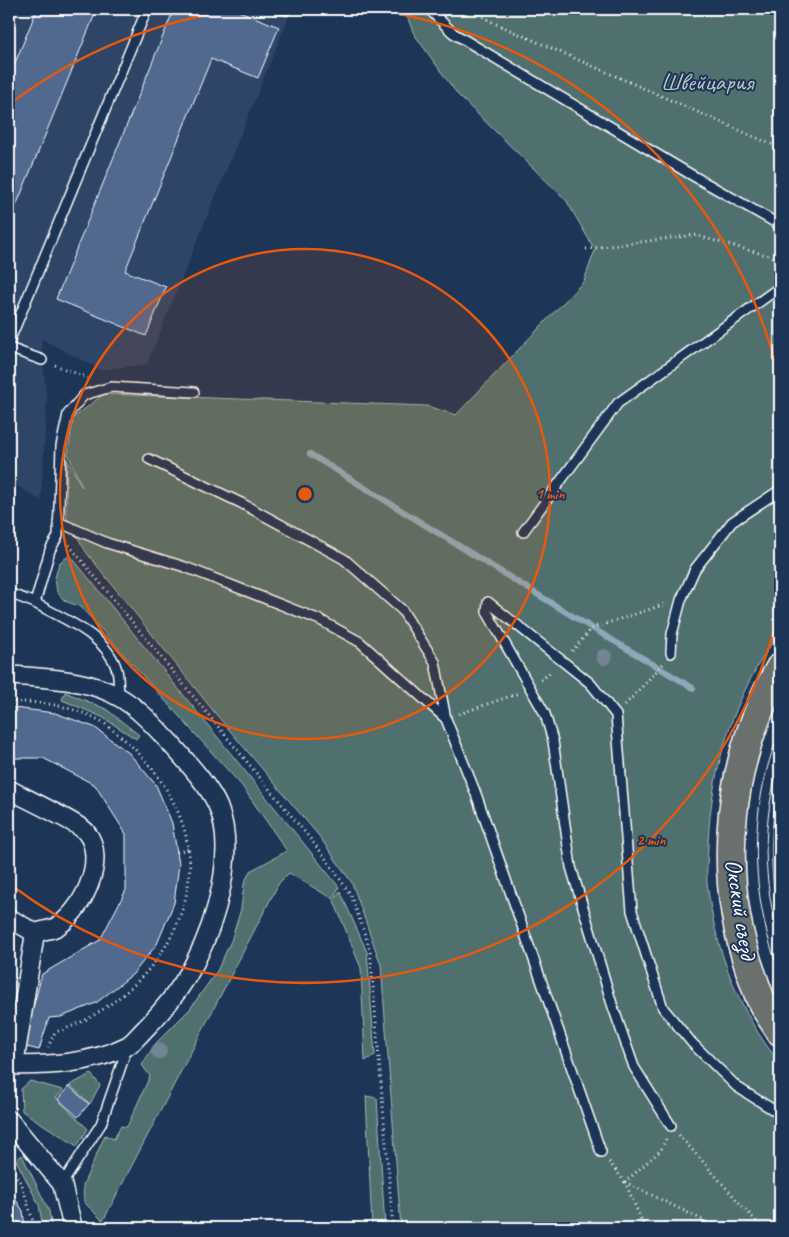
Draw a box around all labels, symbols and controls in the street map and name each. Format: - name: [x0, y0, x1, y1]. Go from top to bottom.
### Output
- park label: Швейцария: [661, 67, 755, 97]
- centre of rings: [296, 485, 314, 503]
- text: 1 min: [536, 485, 565, 504]
- text: 2 min: [637, 831, 666, 850]
- street label: Окский съезд: [717, 857, 764, 964]

